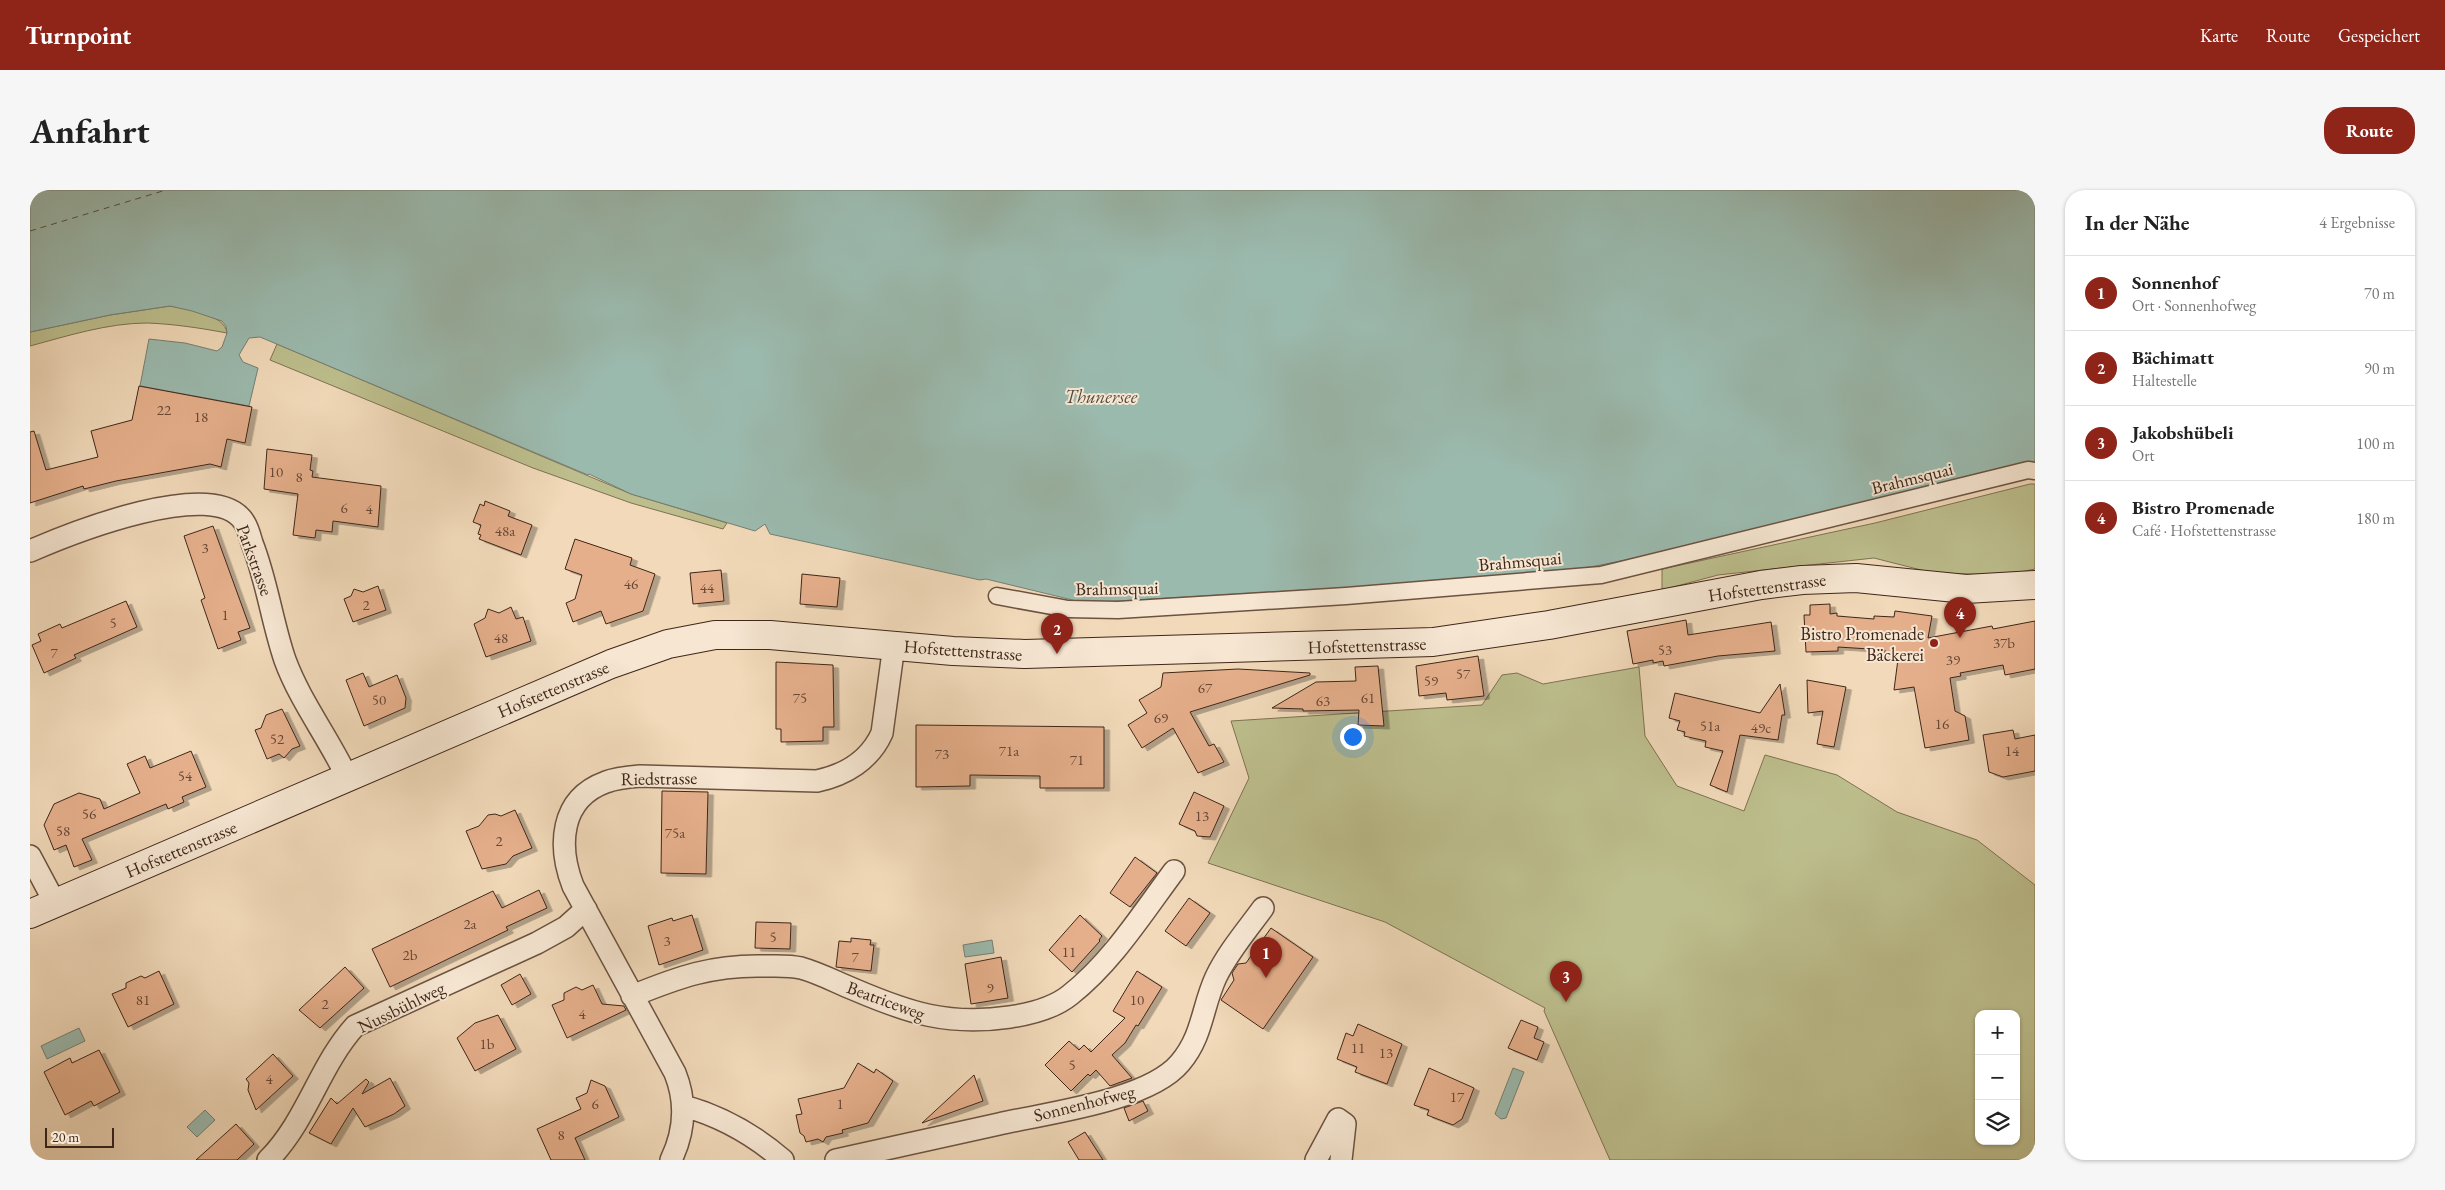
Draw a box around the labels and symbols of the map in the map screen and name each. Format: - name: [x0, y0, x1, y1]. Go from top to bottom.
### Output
- water label: Thunersee: [1065, 384, 1138, 409]
- house number: 22: [157, 400, 172, 419]
- house number: 18: [194, 407, 208, 426]
- street label: Brahmsquai: [1869, 457, 1956, 499]
- house number: 10: [269, 462, 283, 481]
- house number: 8: [295, 467, 303, 486]
- house number: 6: [340, 498, 348, 517]
- house number: 4: [365, 499, 373, 518]
- street label: Parkstrasse: [232, 521, 278, 599]
- house number: 48a: [495, 521, 515, 540]
- house number: 3: [201, 538, 209, 557]
- street label: Brahmsquai: [1477, 546, 1563, 576]
- street label: Hofstettenstrasse: [1707, 567, 1827, 607]
- house number: 46: [624, 574, 638, 593]
- street label: Brahmsquai: [1075, 576, 1159, 600]
- house number: 44: [700, 578, 715, 597]
- house number: 2: [362, 595, 370, 614]
- pin: 4: [1944, 597, 1976, 638]
- house number: 1: [221, 605, 229, 624]
- house number: 5: [109, 613, 117, 632]
- pin: 2: [1041, 613, 1073, 654]
- place label: Bistro Promenade Bäckerei: [1800, 622, 1925, 666]
- house number: 48: [494, 628, 508, 647]
- street label: Hofstettenstrasse: [1307, 631, 1427, 659]
- house number: 37b: [1993, 633, 2015, 652]
- street label: Hofstettenstrasse: [903, 634, 1023, 666]
- marker: Bistro Promenade Bäckerei: [1928, 637, 1940, 649]
- house number: 53: [1658, 640, 1672, 659]
- house number: 7: [50, 643, 58, 662]
- house number: 39: [1946, 650, 1960, 669]
- street label: Hofstettenstrasse: [494, 655, 612, 723]
- house number: 57: [1456, 664, 1471, 683]
- house number: 59: [1424, 671, 1438, 690]
- house number: 67: [1198, 678, 1213, 697]
- house number: 75: [793, 688, 807, 707]
- house number: 61: [1361, 688, 1375, 707]
- house number: 50: [372, 690, 386, 709]
- house number: 63: [1316, 691, 1330, 710]
- house number: 69: [1154, 708, 1168, 727]
- house number: 16: [1935, 714, 1949, 733]
- house number: 51a: [1700, 716, 1720, 735]
- house number: 49c: [1751, 718, 1771, 737]
- your location: [1340, 724, 1366, 750]
- house number: 52: [270, 729, 285, 748]
- house number: 71a: [999, 741, 1019, 760]
- house number: 14: [2005, 741, 2020, 760]
- house number: 73: [935, 744, 949, 763]
- house number: 71: [1070, 750, 1084, 769]
- house number: 54: [178, 766, 193, 785]
- street label: Riedstrasse: [621, 766, 697, 790]
- house number: 56: [82, 804, 96, 823]
- house number: 13: [1195, 806, 1209, 825]
- street label: Hofstettenstrasse: [122, 815, 240, 883]
- house number: 58: [56, 821, 70, 840]
- house number: 75a: [665, 823, 685, 842]
- house number: 2: [495, 831, 503, 850]
- house number: 2a: [463, 914, 477, 933]
- house number: 5: [769, 927, 777, 946]
- house number: 3: [663, 931, 671, 950]
- pin: 1: [1250, 937, 1282, 978]
- house number: 11: [1062, 942, 1076, 961]
- house number: 2b: [403, 945, 418, 964]
- house number: 7: [851, 947, 859, 966]
- pin: 3: [1550, 961, 1582, 1002]
- street label: Beatriceweg: [844, 975, 928, 1025]
- street label: Nussbühlweg: [354, 976, 449, 1038]
- house number: 9: [986, 978, 994, 997]
- house number: 81: [136, 990, 150, 1009]
- house number: 10: [1130, 990, 1144, 1009]
- house number: 2: [321, 994, 329, 1013]
- house number: 4: [578, 1004, 586, 1023]
- house number: 1b: [480, 1034, 495, 1053]
- house number: 11: [1351, 1038, 1365, 1057]
- house number: 13: [1379, 1043, 1393, 1062]
- house number: 5: [1068, 1055, 1076, 1074]
- house number: 4: [265, 1069, 273, 1088]
- street label: Sonnenhofweg: [1031, 1079, 1137, 1127]
- house number: 17: [1450, 1087, 1465, 1106]
- house number: 6: [591, 1094, 599, 1113]
- house number: 1: [836, 1094, 844, 1113]
- scale bar: [45, 1125, 114, 1148]
- house number: 8: [557, 1125, 565, 1144]

